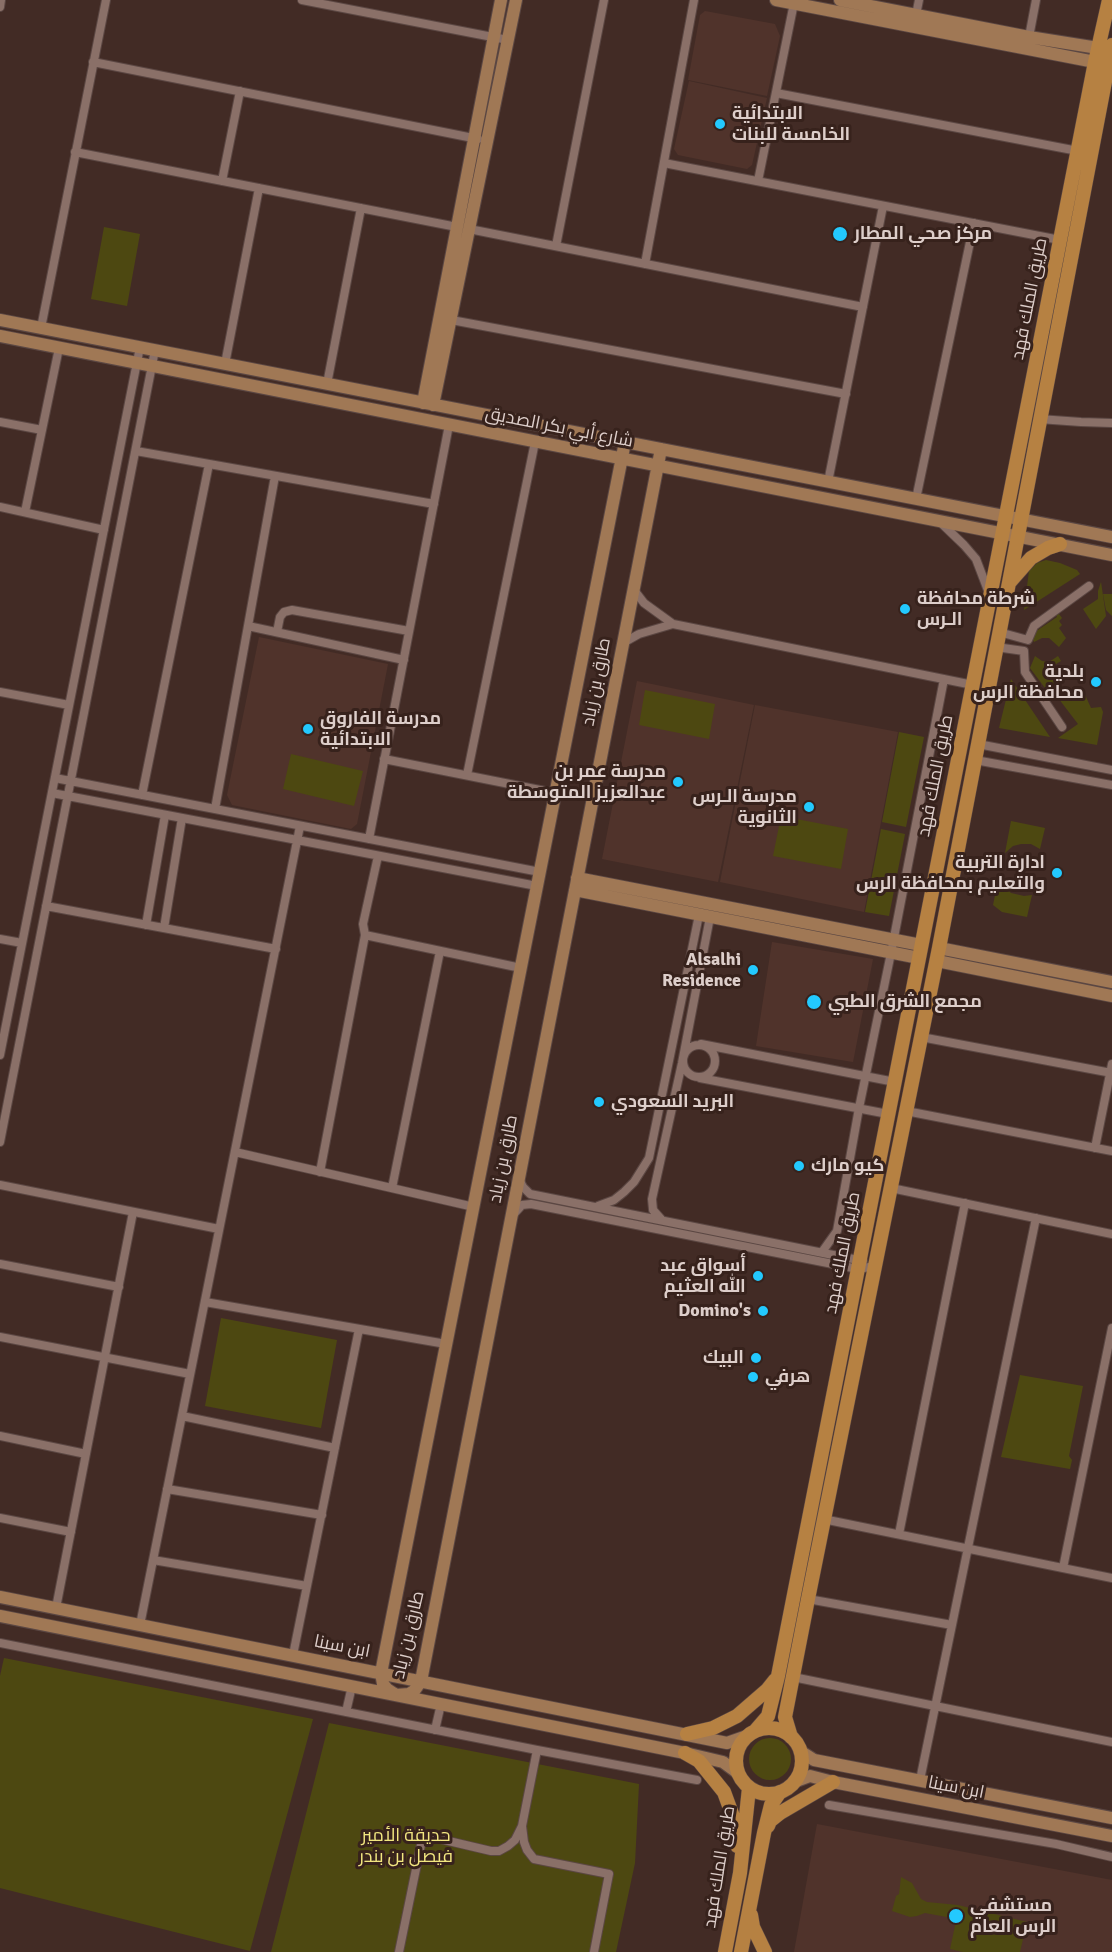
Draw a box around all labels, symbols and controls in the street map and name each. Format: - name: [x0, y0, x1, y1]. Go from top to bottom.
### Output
- place label: الابتدائية الخامسة للبنات: [732, 103, 850, 146]
- marker: الابتدائية الخامسة للبنات: [713, 117, 727, 131]
- place label: مركز صحي المطار: [854, 223, 992, 245]
- marker: مركز صحي المطار: [831, 225, 849, 243]
- street label: طريق الملك فهد: [1008, 236, 1052, 362]
- street label: شارع أبي بكر الصديق: [483, 403, 635, 453]
- place label: شرطة محافظة الـرس: [917, 588, 1035, 630]
- marker: شرطة محافظة الـرس: [898, 602, 912, 616]
- street label: طارق بن زياد: [578, 636, 616, 728]
- place label: بلدية محافظة الرس: [973, 661, 1084, 704]
- marker: بلدية محافظة الرس: [1089, 675, 1103, 689]
- place label: مدرسة الفاروق الابتدائية: [320, 708, 441, 750]
- street label: طريق الملك فهد: [914, 713, 958, 839]
- marker: مدرسة الفاروق الابتدائية: [301, 722, 315, 736]
- place label: مدرسة عمر بن عبدالعزيز المتوسطة: [507, 761, 666, 804]
- marker: مدرسة عمر بن عبدالعزيز المتوسطة: [671, 775, 685, 789]
- place label: مدرسة الـرس الثانوية: [692, 786, 797, 828]
- marker: مدرسة الـرس الثانوية: [802, 800, 816, 814]
- place label: ادارة التربية والتعليم بمحافظة الرس: [856, 852, 1045, 894]
- marker: ادارة التربية والتعليم بمحافظة الرس: [1050, 866, 1064, 880]
- place label: Alsalhi Residence: [662, 949, 741, 992]
- marker: Alsalhi Residence: [746, 963, 760, 977]
- place label: مجمع الشرق الطبي: [828, 991, 982, 1013]
- marker: مجمع الشرق الطبي: [805, 993, 823, 1011]
- place label: البريد السعودي: [611, 1091, 734, 1113]
- marker: البريد السعودي: [592, 1095, 606, 1109]
- street label: طارق بن زياد: [485, 1113, 523, 1205]
- place label: كيو مارك: [811, 1155, 885, 1177]
- marker: كيو مارك: [792, 1159, 806, 1173]
- street label: طريق الملك فهد: [821, 1190, 865, 1316]
- place label: أسواق عبد الله العثيم: [660, 1255, 746, 1298]
- marker: أسواق عبد الله العثيم: [751, 1269, 765, 1283]
- place label: Domino's: [678, 1300, 751, 1322]
- marker: Domino's: [756, 1304, 770, 1318]
- place label: البيك: [703, 1347, 744, 1369]
- marker: البيك: [749, 1351, 763, 1365]
- place label: هرفي: [765, 1366, 810, 1388]
- marker: هرفي: [746, 1370, 760, 1384]
- street label: طارق بن زياد: [388, 1589, 430, 1681]
- street label: ابن سينا: [312, 1631, 372, 1663]
- street label: ابن سينا: [926, 1772, 986, 1804]
- street label: طريق الملك فهد: [700, 1804, 740, 1930]
- park label: حديقة الأمير فيصل بن بندر: [359, 1825, 453, 1868]
- place label: مستشفي الرس العام: [970, 1895, 1056, 1938]
- marker: مستشفي الرس العام: [947, 1907, 965, 1925]

